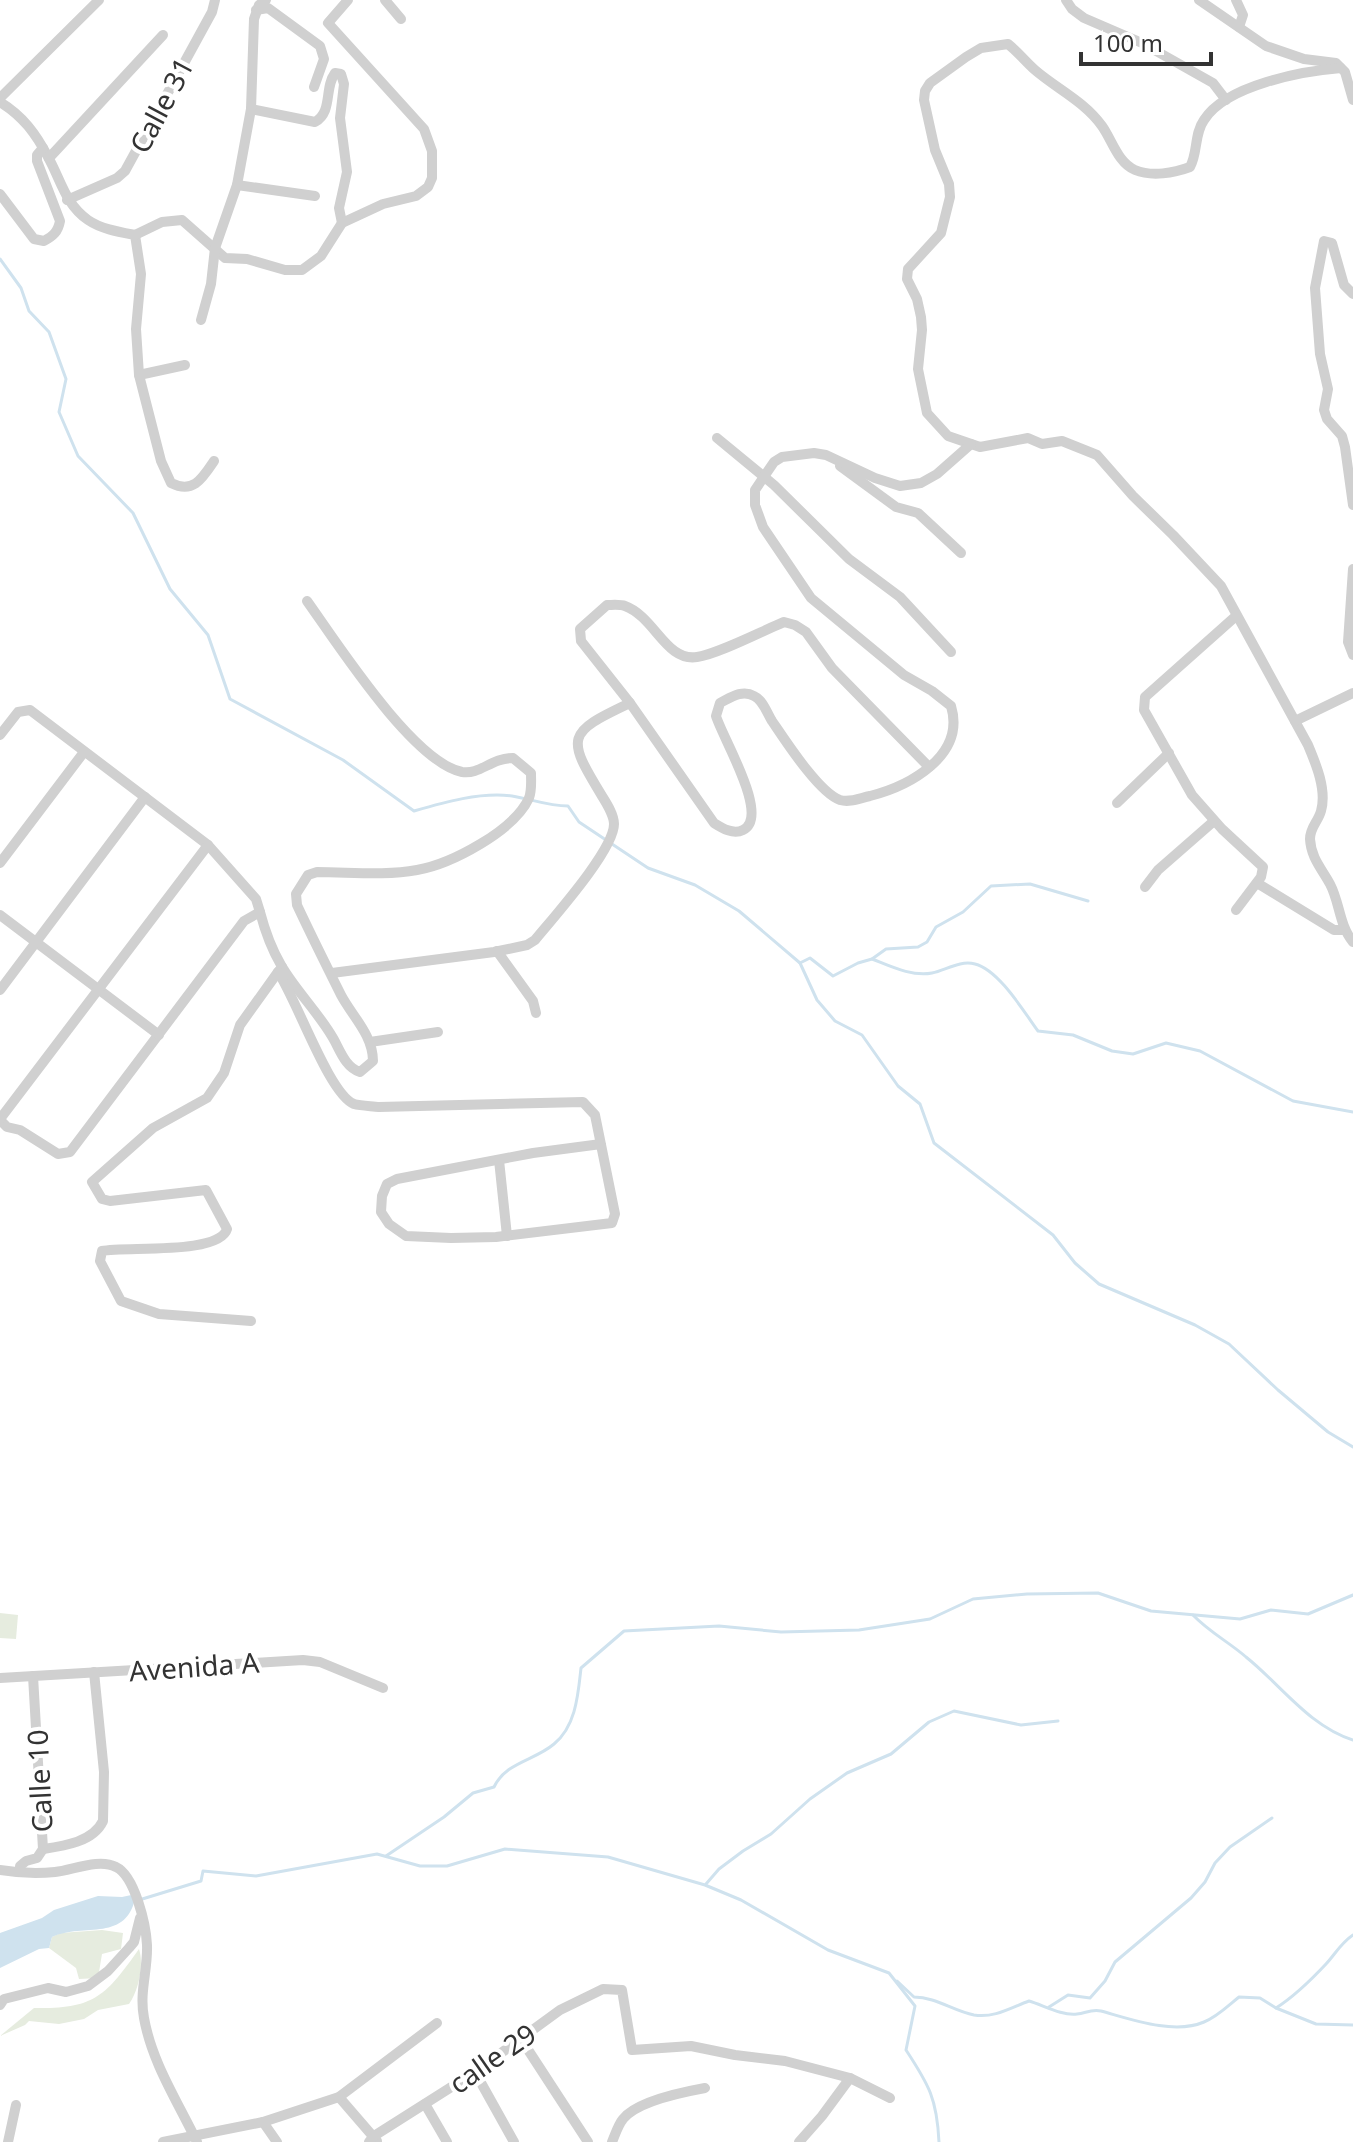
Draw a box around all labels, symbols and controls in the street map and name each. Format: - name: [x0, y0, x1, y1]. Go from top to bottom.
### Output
- scale bar: [1081, 16, 1211, 66]
- text: 100 m: [1093, 26, 1163, 59]
- street label: Calle 31: [120, 51, 202, 159]
- street label: Avenida A: [128, 1642, 261, 1690]
- street label: Calle 10: [17, 1729, 61, 1833]
- street label: calle 29: [441, 2014, 543, 2102]

